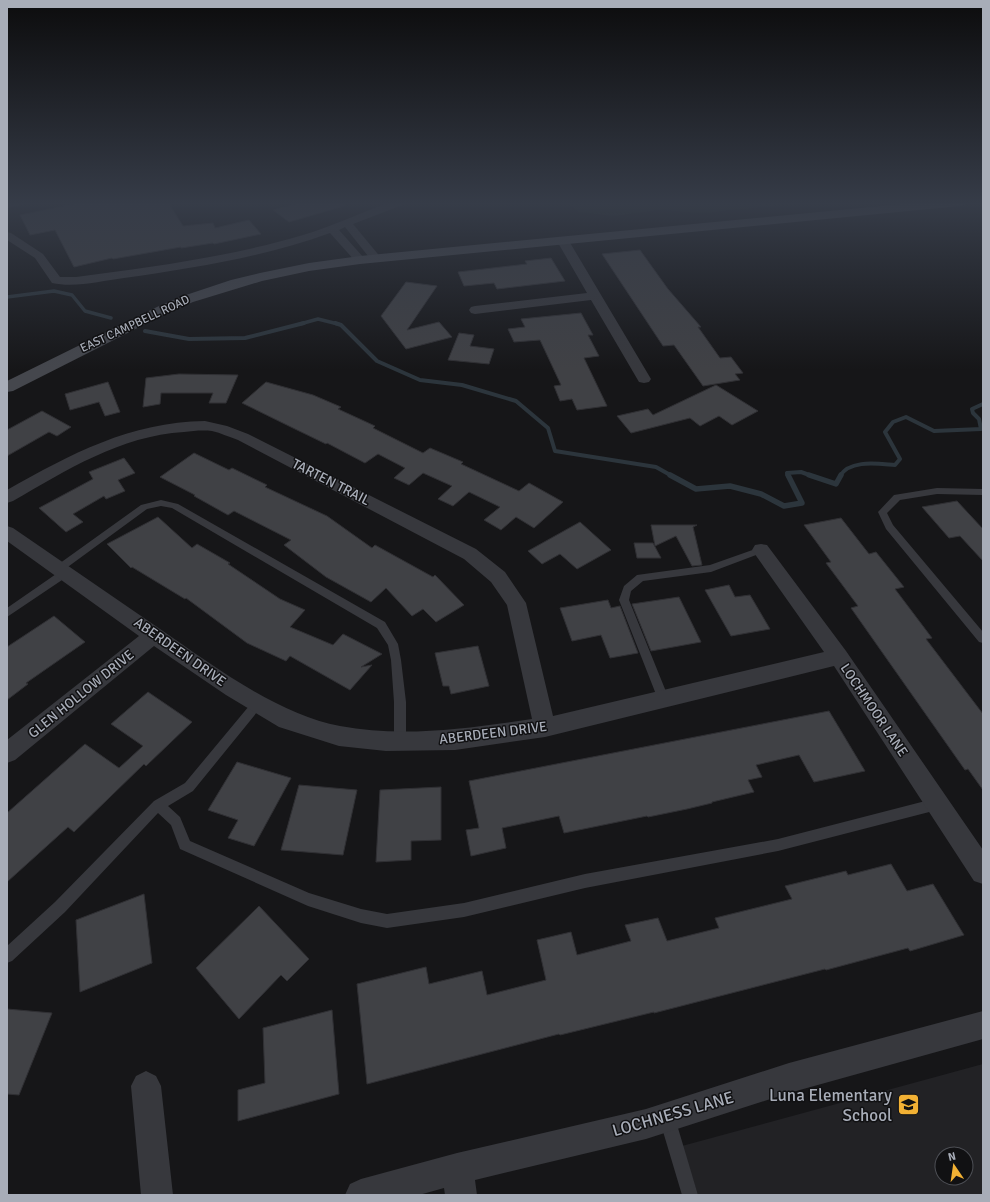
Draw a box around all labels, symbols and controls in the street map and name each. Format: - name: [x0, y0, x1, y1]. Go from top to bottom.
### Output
- street label: EAST CAMPBELL ROAD: [78, 292, 192, 356]
- street label: TARTEN TRAIL: [289, 455, 373, 509]
- street label: ABERDEEN DRIVE: [131, 614, 229, 690]
- street label: GLEN HOLLOW DRIVE: [25, 646, 137, 742]
- street label: LOCHMOOR LANE: [837, 660, 911, 760]
- street label: ABERDEEN DRIVE: [438, 718, 548, 748]
- place label: Luna Elementary School: [769, 1085, 892, 1126]
- street label: LOCHNESS LANE: [610, 1087, 736, 1141]
- school or university icon: Luna Elementary School: [895, 1092, 921, 1118]
- north arrow: [934, 1146, 974, 1186]
- text: N: [947, 1150, 957, 1164]

